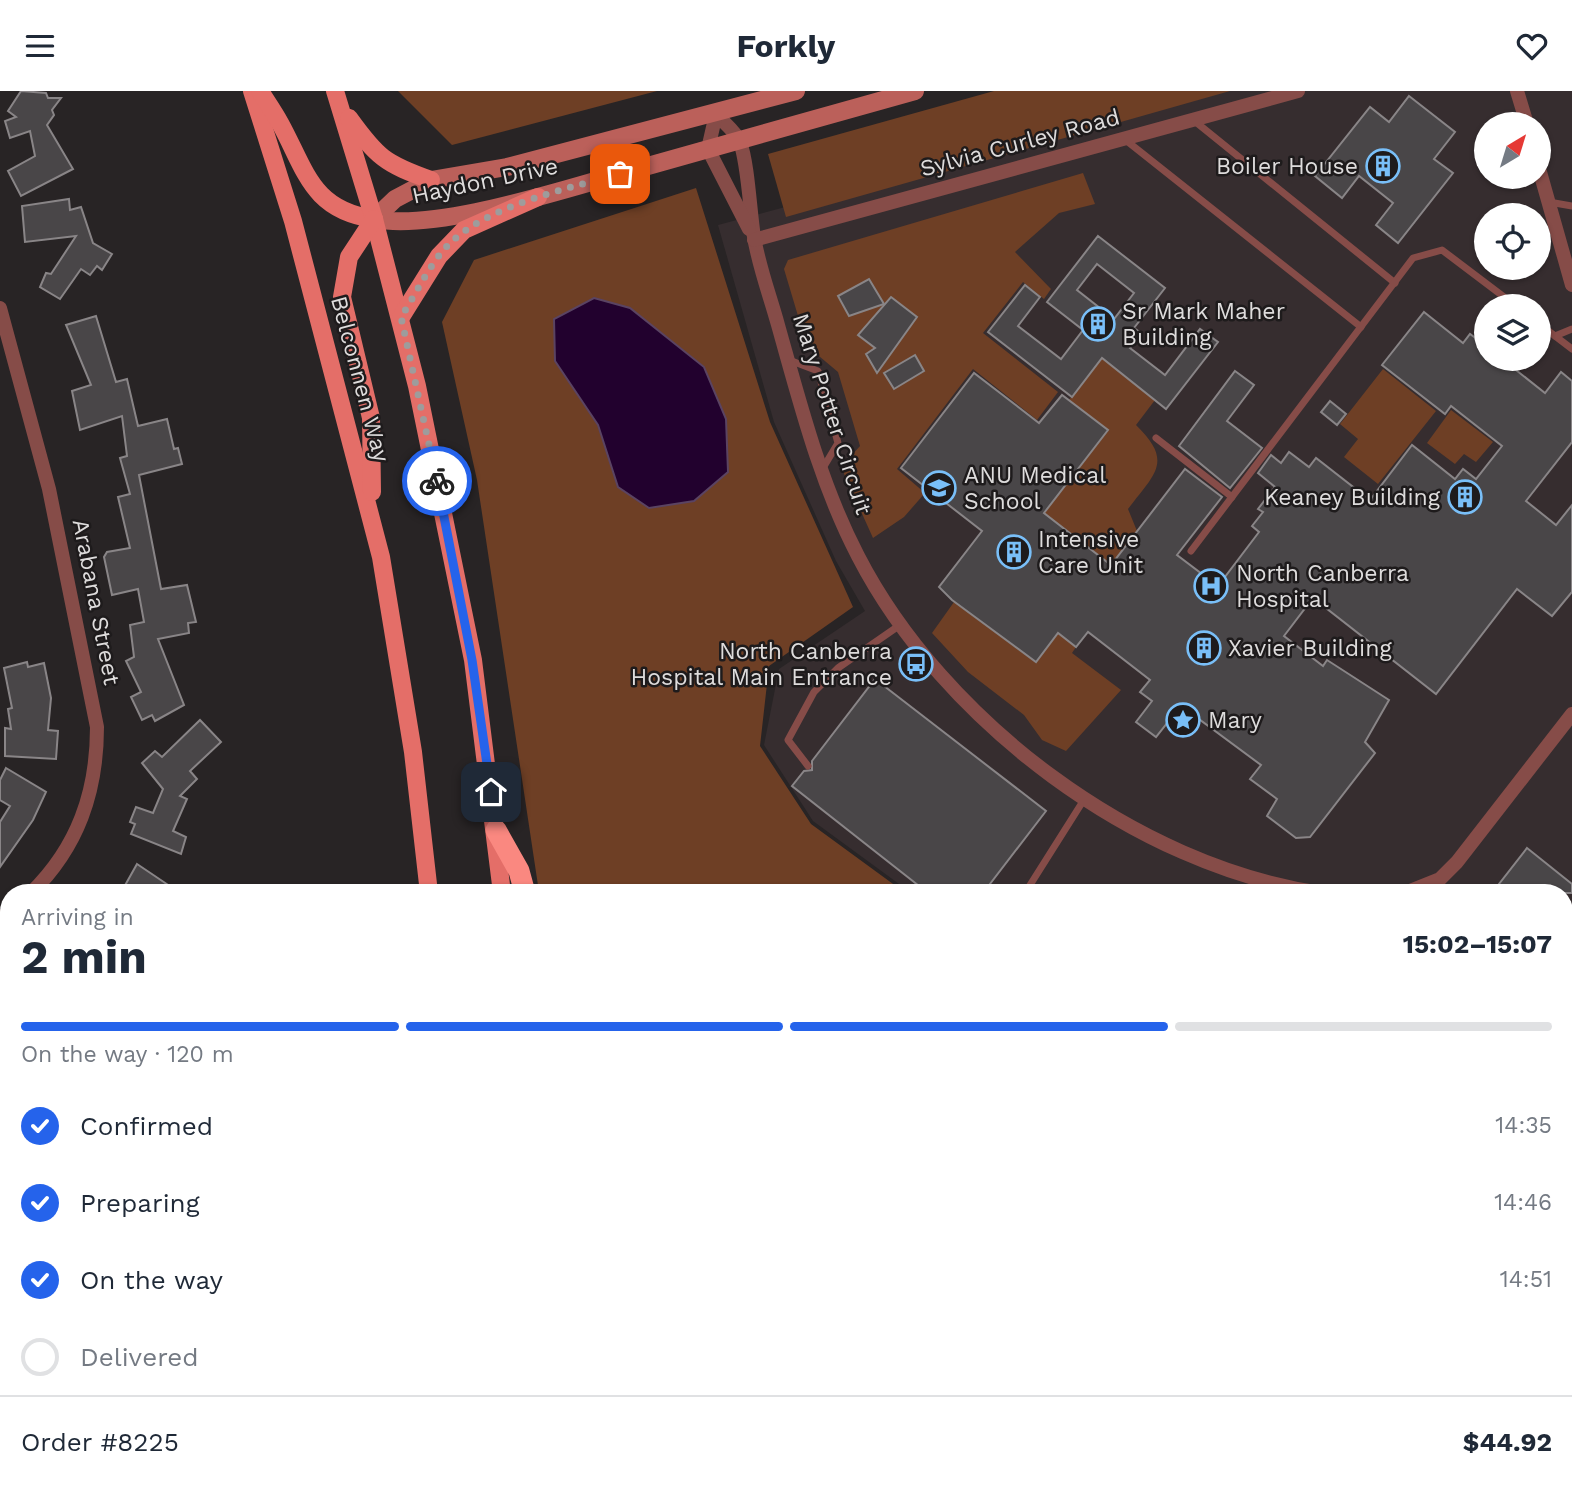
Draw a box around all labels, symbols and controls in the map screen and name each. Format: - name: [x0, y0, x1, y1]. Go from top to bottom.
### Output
- icon: menu: [21, 27, 59, 65]
- text: Forkly: [737, 27, 835, 65]
- icon: heart: [1513, 27, 1551, 65]
- street label: Sylvia Curley Road: [917, 103, 1123, 183]
- north arrow: [1474, 112, 1550, 189]
- map controls: [1474, 112, 1551, 371]
- pin: [590, 144, 650, 204]
- building icon: Boiler House: [1364, 147, 1402, 185]
- street label: Haydon Drive: [410, 152, 560, 210]
- place label: Boiler House: [1216, 153, 1358, 180]
- icon: bag: [601, 155, 639, 193]
- button: locate: [1474, 203, 1551, 280]
- street label: Belconnen Way: [325, 293, 395, 465]
- button: layers: [1474, 294, 1551, 371]
- place label: Sr Mark Maher Building: [1122, 298, 1285, 351]
- building icon: Sr Mark Maher Building: [1079, 305, 1117, 343]
- street label: Mary Potter Circuit: [787, 310, 877, 518]
- courier: [402, 446, 472, 516]
- icon: bike: [418, 462, 456, 500]
- place label: ANU Medical School: [964, 462, 1106, 515]
- school or university icon: ANU Medical School: [920, 469, 958, 507]
- building icon: Keaney Building: [1446, 478, 1484, 516]
- place label: Keaney Building: [1264, 484, 1441, 511]
- street label: Arabana Street: [67, 517, 125, 688]
- place label: Intensive Care Unit: [1038, 526, 1143, 579]
- building icon: Intensive Care Unit: [995, 533, 1033, 571]
- place label: North Canberra Hospital: [1236, 560, 1409, 613]
- hospital icon: North Canberra Hospital: [1192, 567, 1230, 605]
- building icon: Xavier Building: [1185, 629, 1223, 667]
- place label: Xavier Building: [1228, 635, 1392, 662]
- place label: North Canberra Hospital Main Entrance: [631, 638, 892, 691]
- bus stop icon: North Canberra Hospital Main Entrance: [897, 645, 935, 683]
- place icon: Mary: [1164, 701, 1202, 739]
- place label: Mary: [1208, 707, 1262, 734]
- pin: [461, 762, 521, 822]
- icon: home: [472, 773, 510, 811]
- text: Arriving in: [21, 904, 134, 931]
- text: 15:02–15:07: [1403, 929, 1552, 959]
- text: 2 min: [21, 930, 147, 984]
- text: On the way · 120 m: [21, 1041, 234, 1068]
- icon: check: [21, 1107, 59, 1145]
- text: Confirmed: [80, 1111, 213, 1141]
- text: 14:35: [1495, 1112, 1552, 1139]
- icon: check: [21, 1184, 59, 1222]
- text: Preparing: [80, 1188, 200, 1218]
- text: 14:46: [1494, 1189, 1552, 1216]
- icon: check: [21, 1261, 59, 1299]
- text: On the way: [80, 1265, 223, 1295]
- text: 14:51: [1500, 1266, 1552, 1293]
- text: Delivered: [80, 1342, 199, 1372]
- text: Order #8225: [21, 1427, 179, 1457]
- text: $44.92: [1463, 1427, 1552, 1457]

